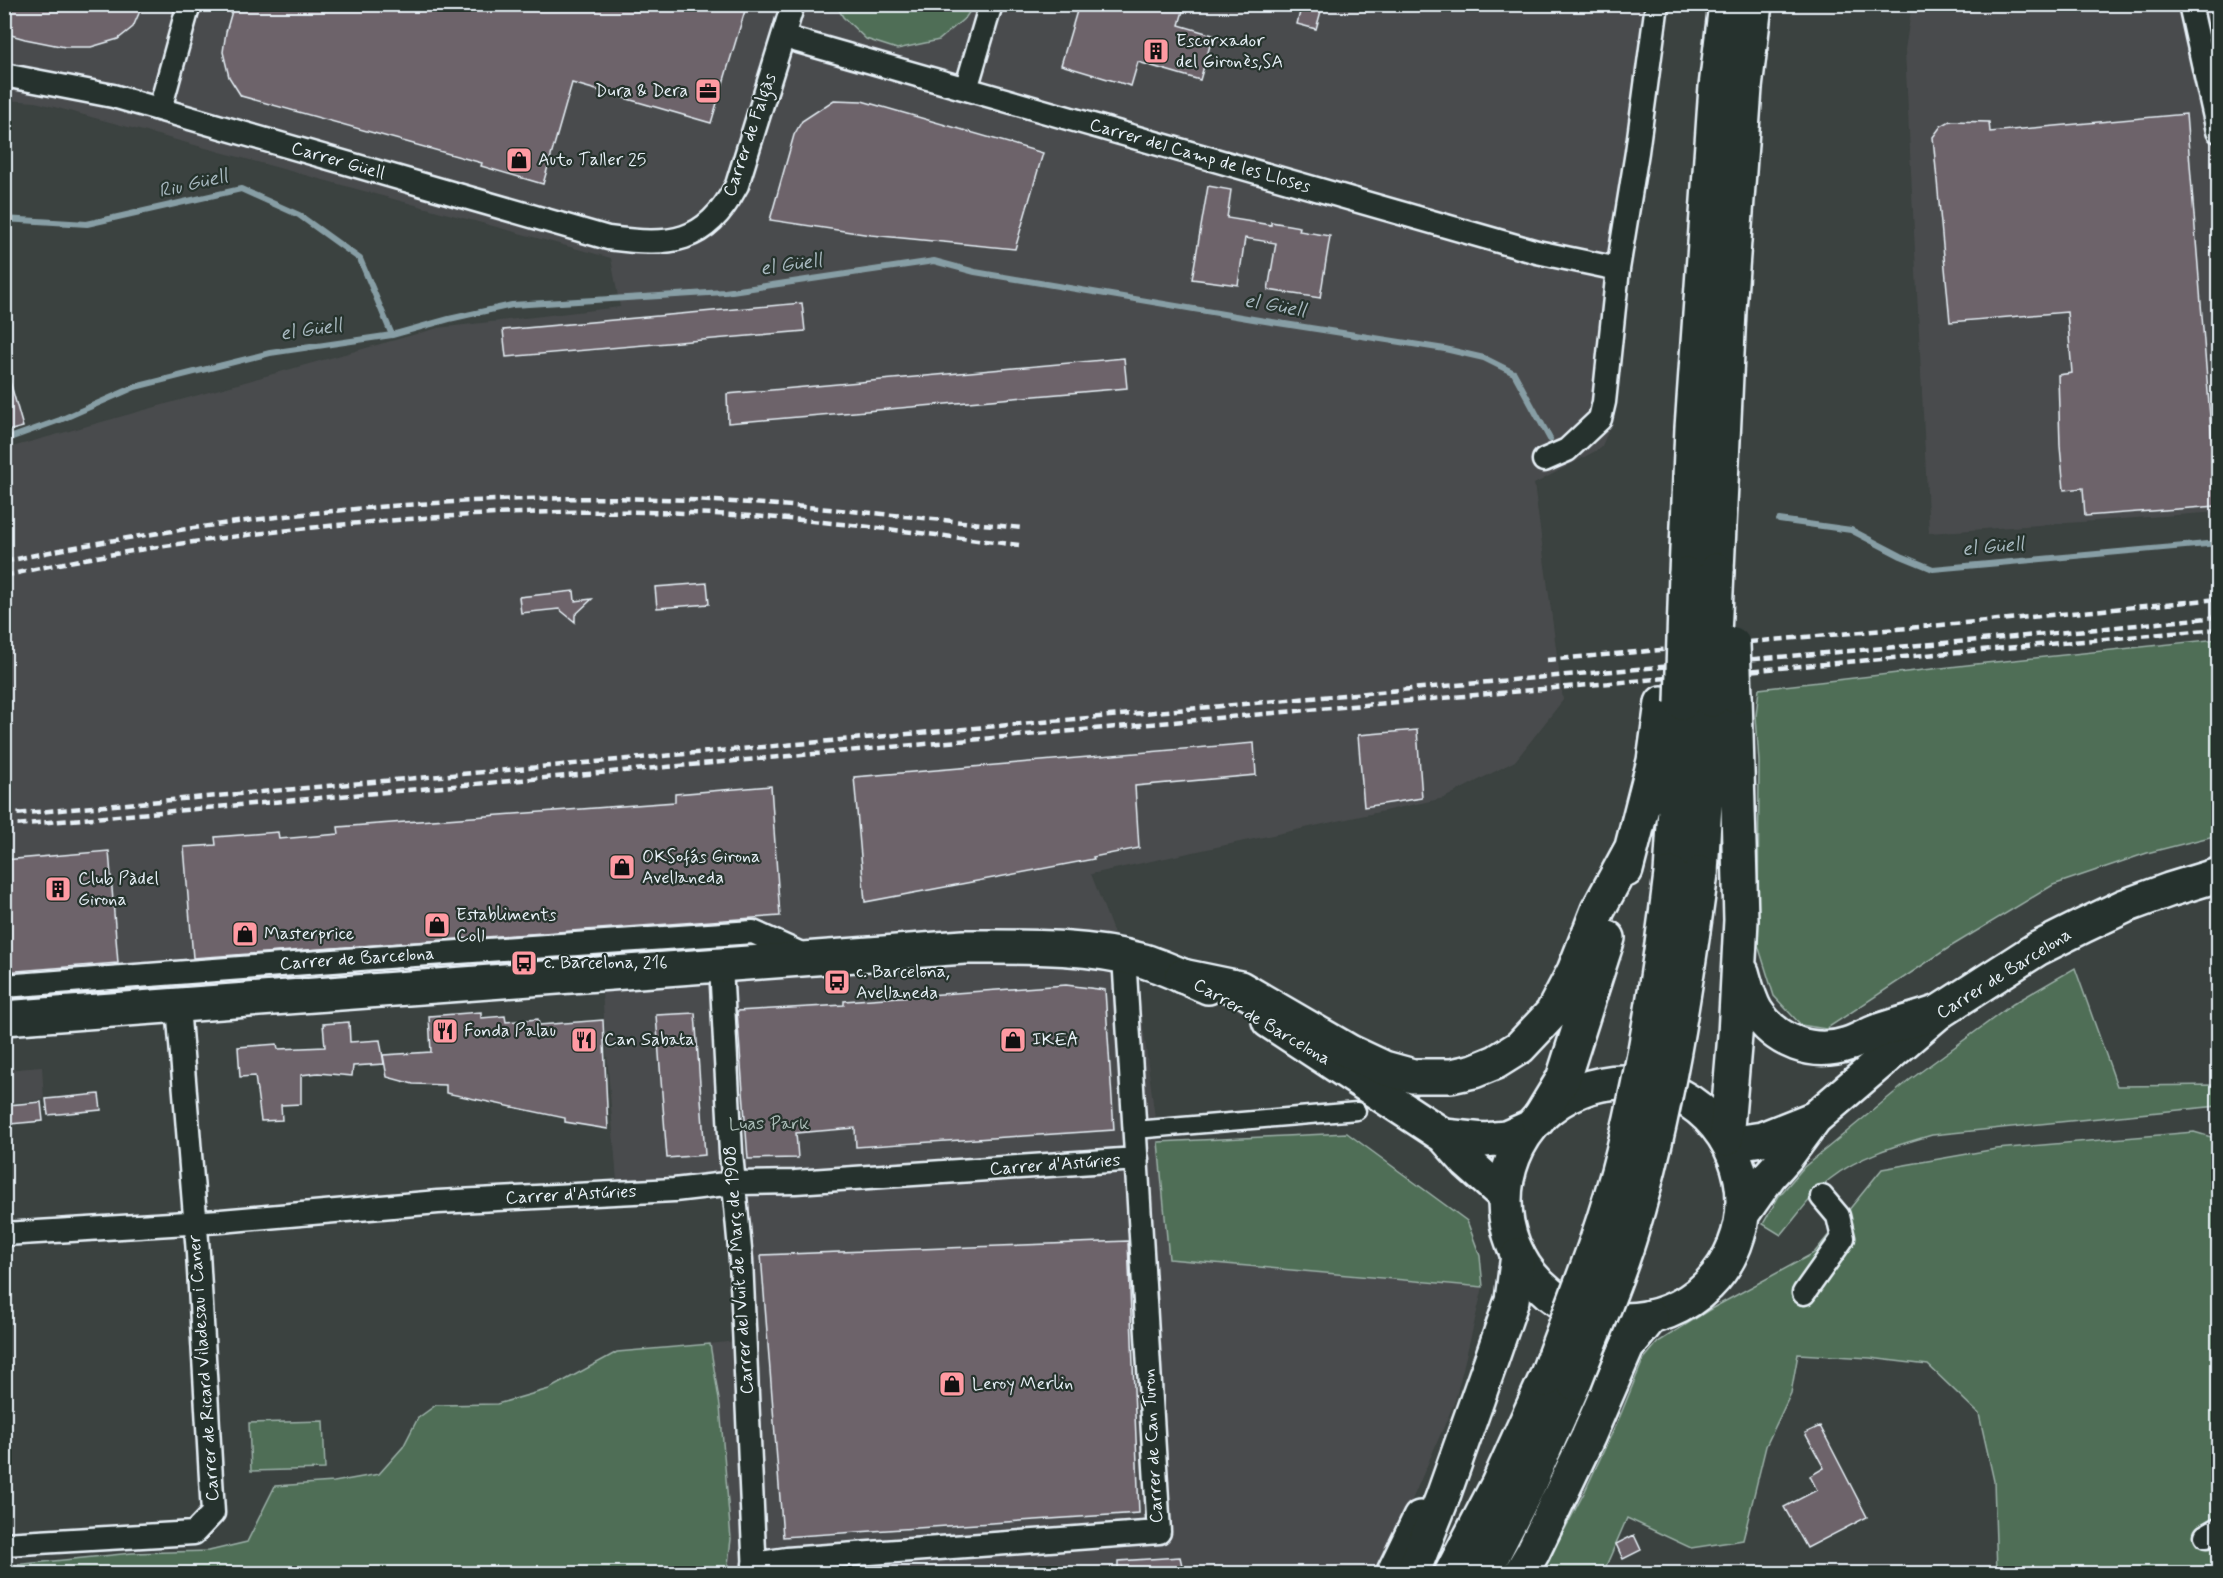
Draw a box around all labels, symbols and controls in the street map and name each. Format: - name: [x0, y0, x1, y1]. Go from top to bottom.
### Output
- place label: Escorxador del Gironès,SA: [1176, 29, 1283, 74]
- building icon: Escorxador del Gironès,SA: [1141, 36, 1171, 66]
- street label: Carrer de Falgàs: [718, 70, 784, 201]
- office icon: Dura & Dera: [693, 76, 723, 106]
- place label: Dura & Dera: [595, 79, 688, 103]
- street label: Carrer del Camp de les Lloses: [1087, 113, 1313, 199]
- street label: Carrer Güell: [288, 136, 388, 186]
- shop icon: Auto Taller 25: [504, 145, 534, 175]
- place label: Auto Taller 25: [538, 148, 646, 172]
- water label: Riu Güell: [156, 162, 232, 205]
- water label: el Güell: [758, 247, 826, 283]
- water label: el Güell: [1242, 287, 1310, 325]
- water label: el Güell: [278, 312, 346, 348]
- water label: el Güell: [1961, 531, 2027, 563]
- place label: OKSofás Girona Avellaneda: [642, 845, 760, 890]
- shop icon: OKSofás Girona Avellaneda: [607, 852, 637, 882]
- place label: Club Pàdel Girona: [78, 867, 159, 912]
- building icon: Club Pàdel Girona: [43, 874, 73, 904]
- place label: Establiments Coll: [456, 903, 556, 948]
- shop icon: Establiments Coll: [422, 910, 452, 940]
- shop icon: Masterprice: [230, 919, 260, 949]
- place label: Masterprice: [264, 922, 354, 946]
- street label: Carrer de Barcelona: [1932, 923, 2076, 1025]
- street label: Carrer de Barcelona: [279, 942, 435, 976]
- bus stop icon: c. Barcelona, 216: [509, 948, 539, 978]
- place label: c. Barcelona, 216: [544, 951, 668, 975]
- place label: c. Barcelona, Avellaneda: [856, 960, 950, 1005]
- bus stop icon: c. Barcelona, Avellaneda: [822, 967, 852, 997]
- street label: Carrer de Barcelona: [1189, 973, 1335, 1071]
- restaurant icon: Fonda Palau: [430, 1016, 460, 1046]
- place label: Fonda Palau: [464, 1019, 556, 1043]
- restaurant icon: Can Sabata: [569, 1025, 599, 1055]
- shop icon: IKEA: [998, 1025, 1028, 1055]
- place label: Can Sabata: [604, 1028, 695, 1052]
- place label: IKEA: [1032, 1028, 1079, 1052]
- park label: Luas Park: [729, 1112, 809, 1136]
- street label: Carrer del Vuit de Març de 1908: [718, 1145, 760, 1395]
- street label: Carrer d'Astúries: [989, 1148, 1121, 1182]
- street label: Carrer d'Astúries: [505, 1180, 637, 1210]
- street label: Carrer de Ricard Viladesau i Caner: [183, 1233, 225, 1502]
- street label: Carrer de Can Turon: [1137, 1368, 1169, 1524]
- shop icon: Leroy Merlin: [937, 1369, 967, 1399]
- place label: Leroy Merlin: [972, 1372, 1073, 1396]

